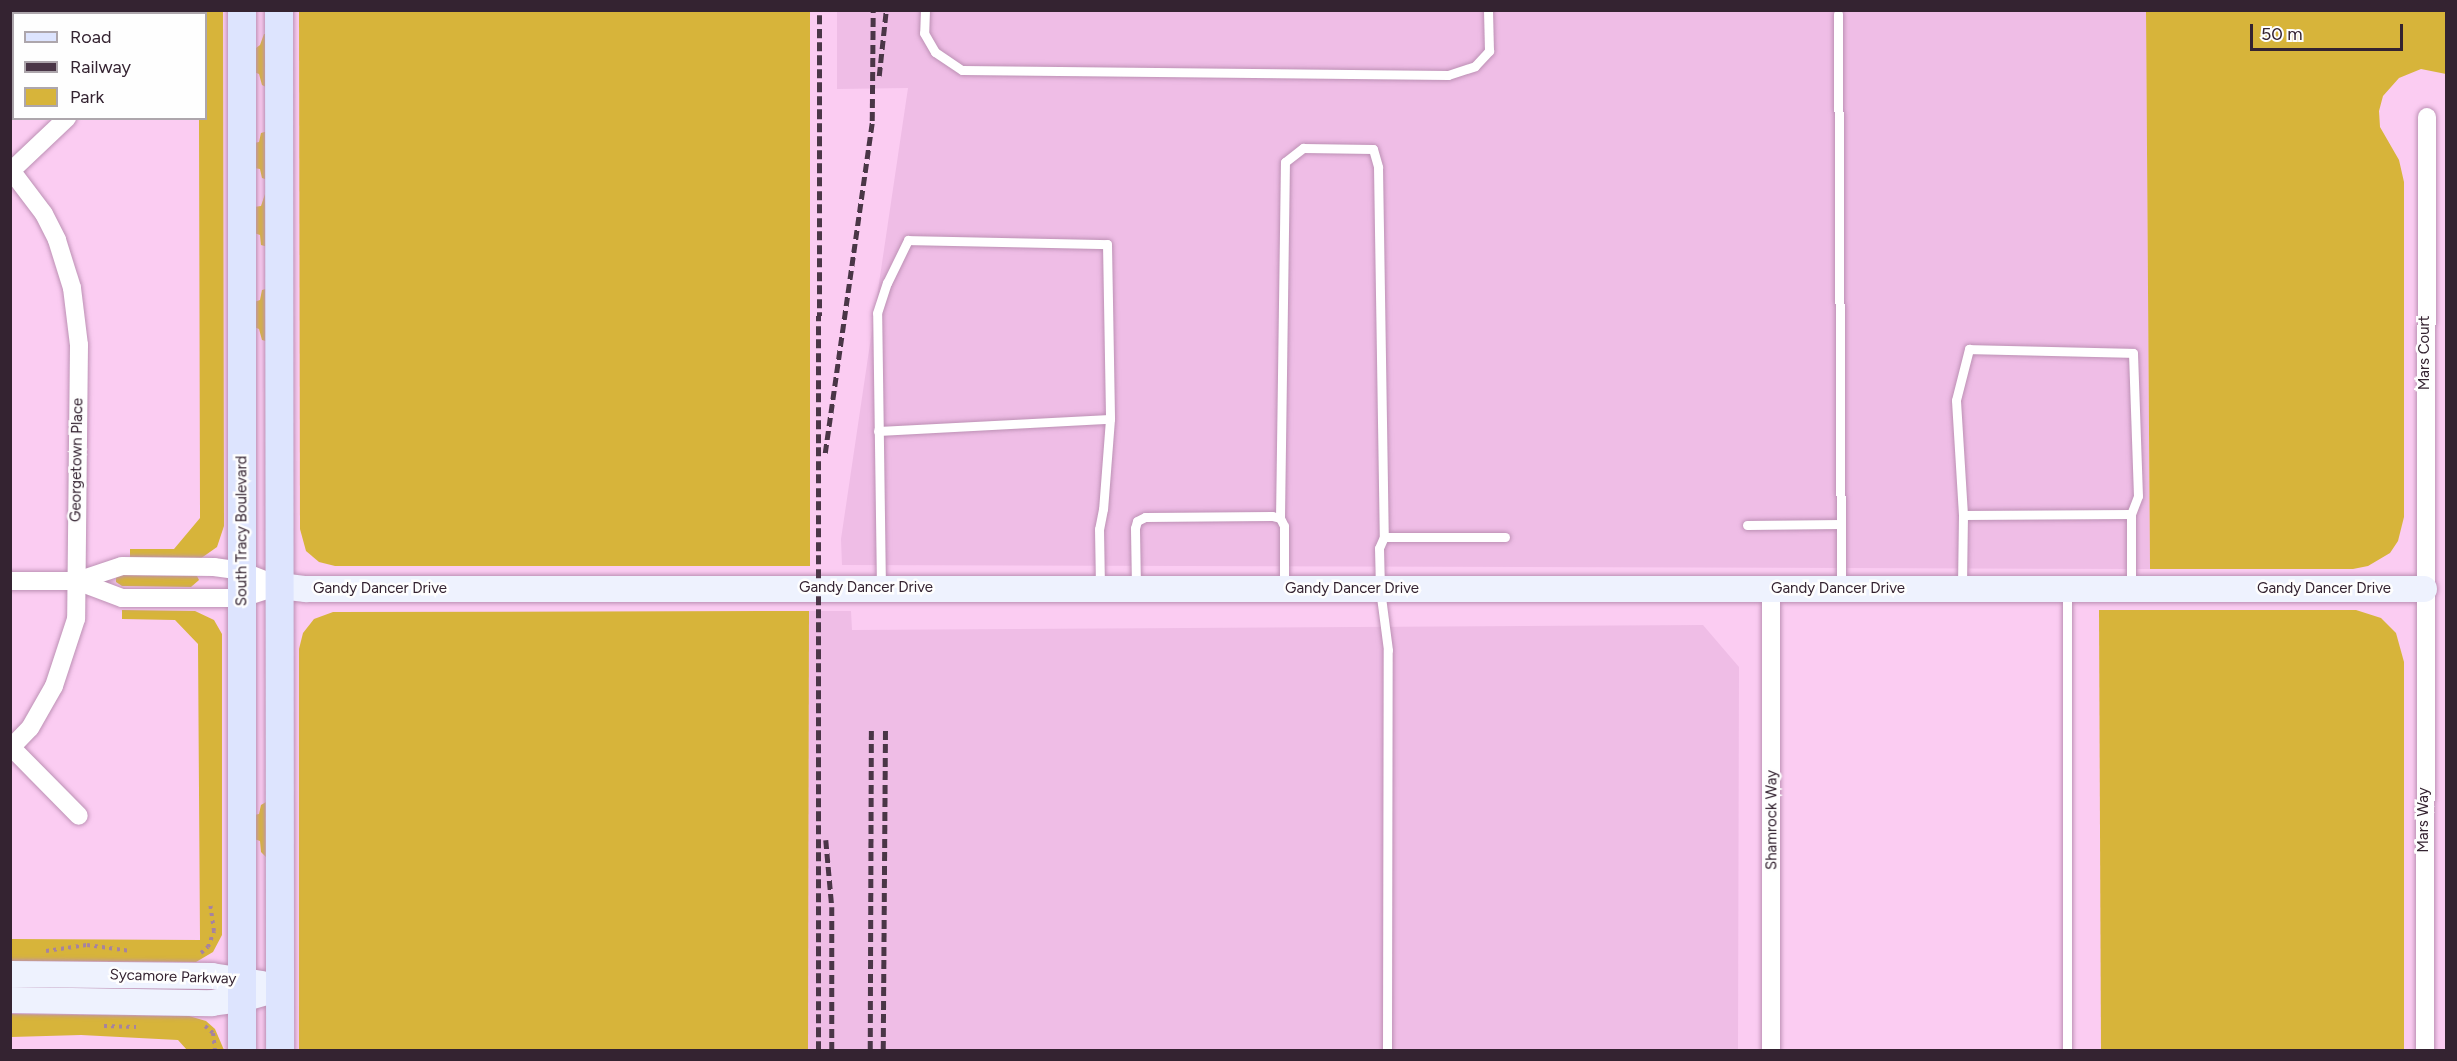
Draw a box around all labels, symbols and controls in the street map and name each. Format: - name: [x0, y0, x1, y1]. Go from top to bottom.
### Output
- legend: [12, 12, 207, 120]
- scale bar: [2253, 12, 2406, 50]
- text: 50 m: [2261, 23, 2303, 45]
- text: Road: [70, 26, 111, 48]
- text: Railway: [70, 56, 131, 78]
- text: Park: [70, 86, 104, 108]
- street label: Mars Court: [2416, 316, 2434, 390]
- street label: Georgetown Place: [67, 398, 87, 522]
- street label: South Tracy Boulevard: [233, 456, 251, 606]
- street label: Gandy Dancer Drive: [799, 579, 933, 597]
- street label: Gandy Dancer Drive: [313, 580, 447, 598]
- street label: Gandy Dancer Drive: [1285, 580, 1419, 598]
- street label: Gandy Dancer Drive: [1771, 580, 1905, 598]
- street label: Gandy Dancer Drive: [2257, 580, 2391, 598]
- street label: Shamrock Way: [1763, 770, 1781, 870]
- street label: Mars Way: [2415, 787, 2433, 853]
- street label: Sycamore Parkway: [109, 966, 237, 988]

